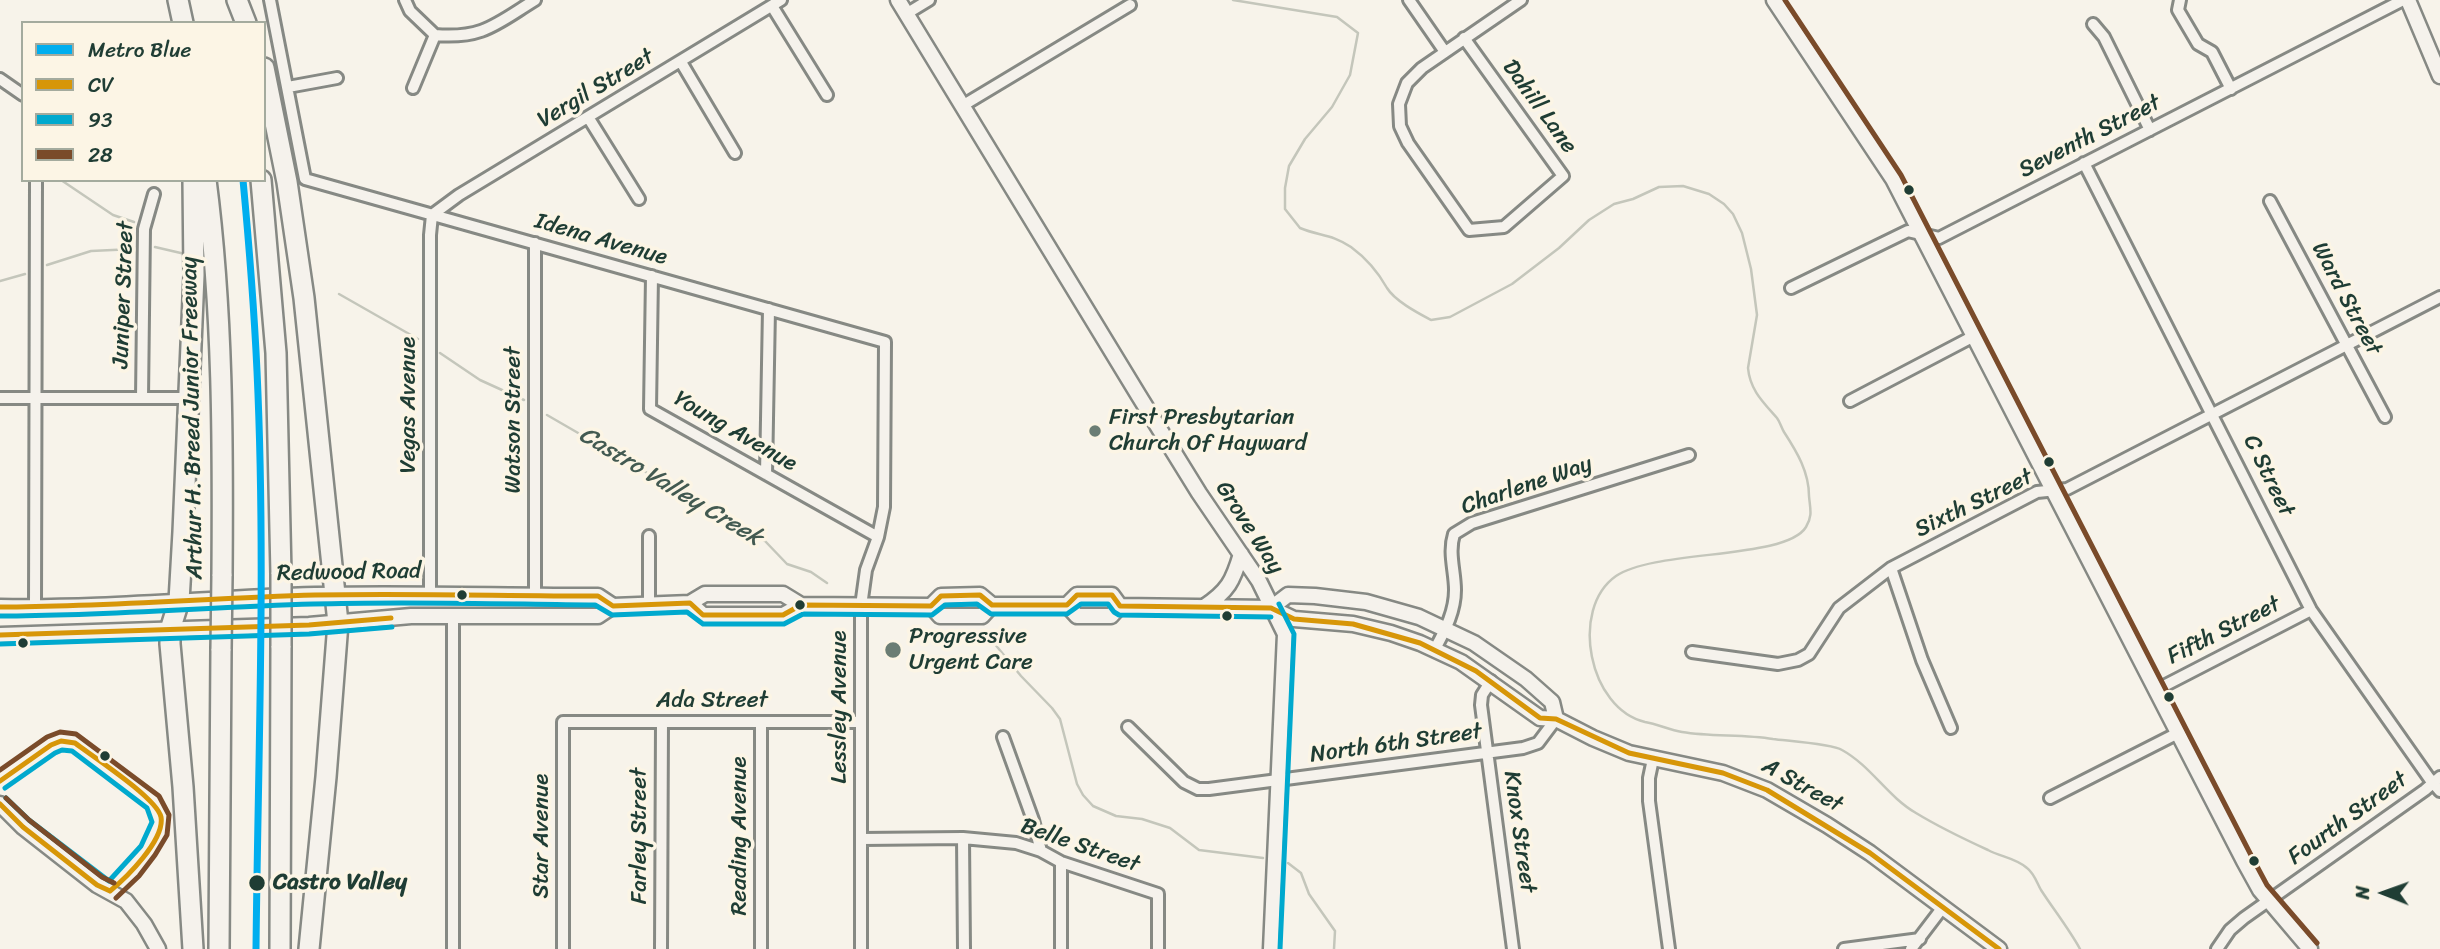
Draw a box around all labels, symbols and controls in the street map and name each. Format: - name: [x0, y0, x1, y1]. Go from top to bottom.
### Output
- legend: [21, 21, 266, 182]
- text: Metro Blue: [88, 31, 191, 69]
- street label: Vergil Street: [533, 44, 659, 134]
- street label: Dahill Lane: [1496, 55, 1582, 159]
- text: CV: [88, 66, 114, 104]
- street label: Seventh Street: [2015, 89, 2165, 185]
- text: 93: [88, 101, 112, 139]
- text: 28: [88, 136, 113, 174]
- unlabelled marker: [1902, 183, 1916, 197]
- street label: Idena Avenue: [532, 208, 670, 272]
- street label: Juniper Street: [108, 221, 140, 369]
- street label: Ward Street: [2305, 238, 2387, 360]
- street label: Arthur H. Breed Junior Freeway: [176, 256, 210, 580]
- street label: Vegas Avenue: [395, 337, 423, 473]
- street label: Watson Street: [500, 347, 528, 493]
- street label: Young Avenue: [668, 386, 802, 478]
- place label: First Presbytarian Church Of Hayward: [1109, 404, 1307, 458]
- water label: Castro Valley Creek: [573, 421, 767, 553]
- marker: First Presbytarian Church Of Hayward: [1087, 423, 1103, 439]
- street label: C Street: [2236, 431, 2300, 521]
- street label: Charlene Way: [1458, 451, 1596, 521]
- unlabelled marker: [2042, 455, 2056, 469]
- street label: Sixth Street: [1911, 464, 2037, 544]
- street label: Grove Way: [1209, 476, 1289, 580]
- street label: Redwood Road: [277, 558, 421, 588]
- unlabelled marker: [455, 588, 469, 602]
- street label: Fifth Street: [2163, 591, 2285, 671]
- unlabelled marker: [793, 598, 807, 612]
- unlabelled marker: [1220, 609, 1234, 623]
- place label: Progressive Urgent Care: [909, 623, 1033, 677]
- street label: Lessley Avenue: [826, 630, 854, 784]
- unlabelled marker: [16, 636, 30, 650]
- marker: Progressive Urgent Care: [883, 640, 903, 660]
- street label: Ada Street: [656, 687, 768, 715]
- unlabelled marker: [2162, 690, 2176, 704]
- street label: North 6th Street: [1308, 718, 1484, 770]
- unlabelled marker: [98, 749, 112, 763]
- street label: A Street: [1757, 753, 1847, 819]
- street label: Reading Avenue: [726, 756, 754, 916]
- street label: Fourth Street: [2283, 766, 2413, 872]
- street label: Farley Street: [626, 768, 654, 904]
- street label: Knox Street: [1497, 769, 1541, 895]
- street label: Star Avenue: [528, 774, 556, 898]
- street label: Belle Street: [1017, 813, 1143, 879]
- unlabelled marker: [2247, 854, 2261, 868]
- north arrow: [2349, 858, 2419, 928]
- place label: Castro Valley: [273, 869, 407, 897]
- marker: Castro Valley: [247, 873, 267, 893]
- text: N: [2346, 886, 2379, 900]

